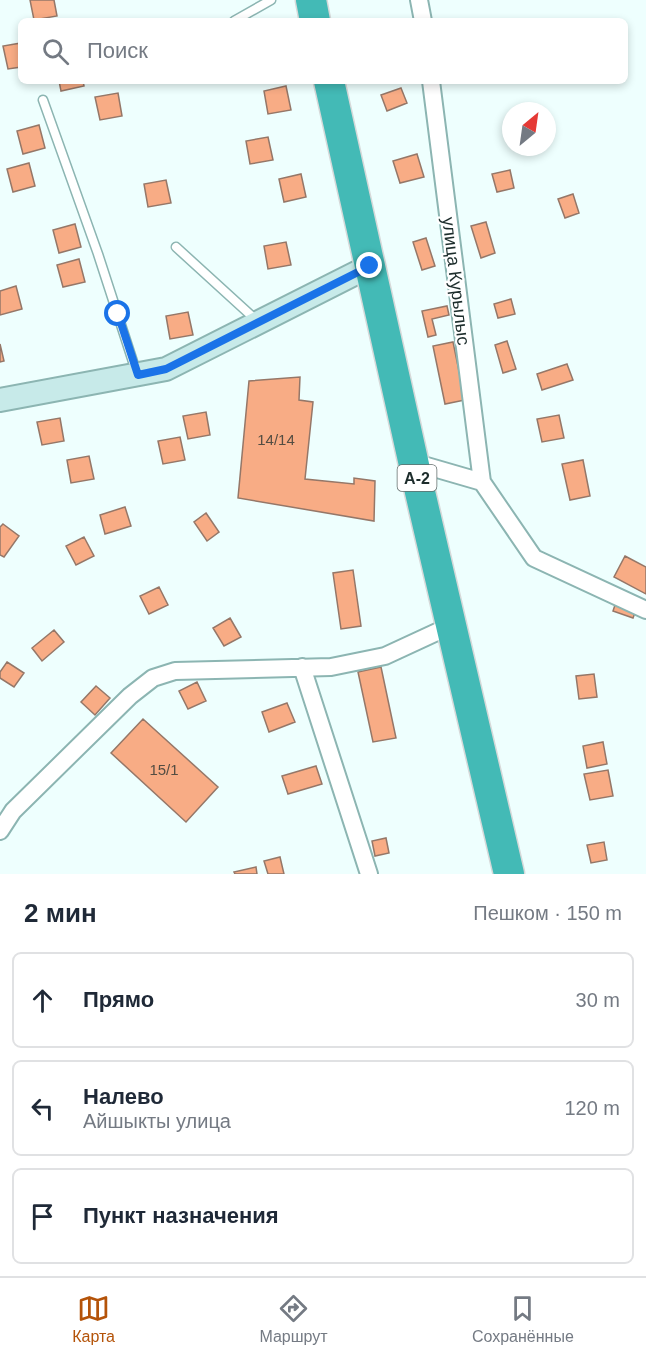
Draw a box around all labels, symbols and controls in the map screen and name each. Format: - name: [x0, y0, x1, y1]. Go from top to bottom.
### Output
- search box: [18, 18, 628, 84]
- icon: search: [39, 35, 72, 68]
- text: Поиск: [87, 38, 148, 63]
- north arrow: [502, 102, 556, 156]
- street label: улица Курылыс: [438, 216, 474, 346]
- route end: [356, 252, 382, 278]
- route start: [104, 300, 130, 326]
- house number: 14/14: [257, 431, 295, 448]
- road number: A-2: [398, 465, 436, 491]
- house number: 15/1: [149, 761, 179, 778]
- text: 2 мин: [24, 898, 97, 928]
- text: Пешком · 150 m: [473, 902, 622, 924]
- icon: ahead: [26, 984, 59, 1017]
- text: Прямо: [83, 987, 154, 1012]
- text: 30 m: [576, 989, 620, 1011]
- text: Налево: [83, 1084, 164, 1109]
- icon: left: [26, 1092, 59, 1125]
- text: 120 m: [564, 1097, 620, 1119]
- text: Айшыкты улица: [83, 1110, 231, 1132]
- icon: arrive: [26, 1200, 59, 1233]
- text: Пункт назначения: [83, 1203, 279, 1228]
- tab: Карта: [72, 1292, 115, 1346]
- tab: Маршрут: [259, 1292, 328, 1346]
- tab: Сохранённые: [472, 1292, 574, 1346]

